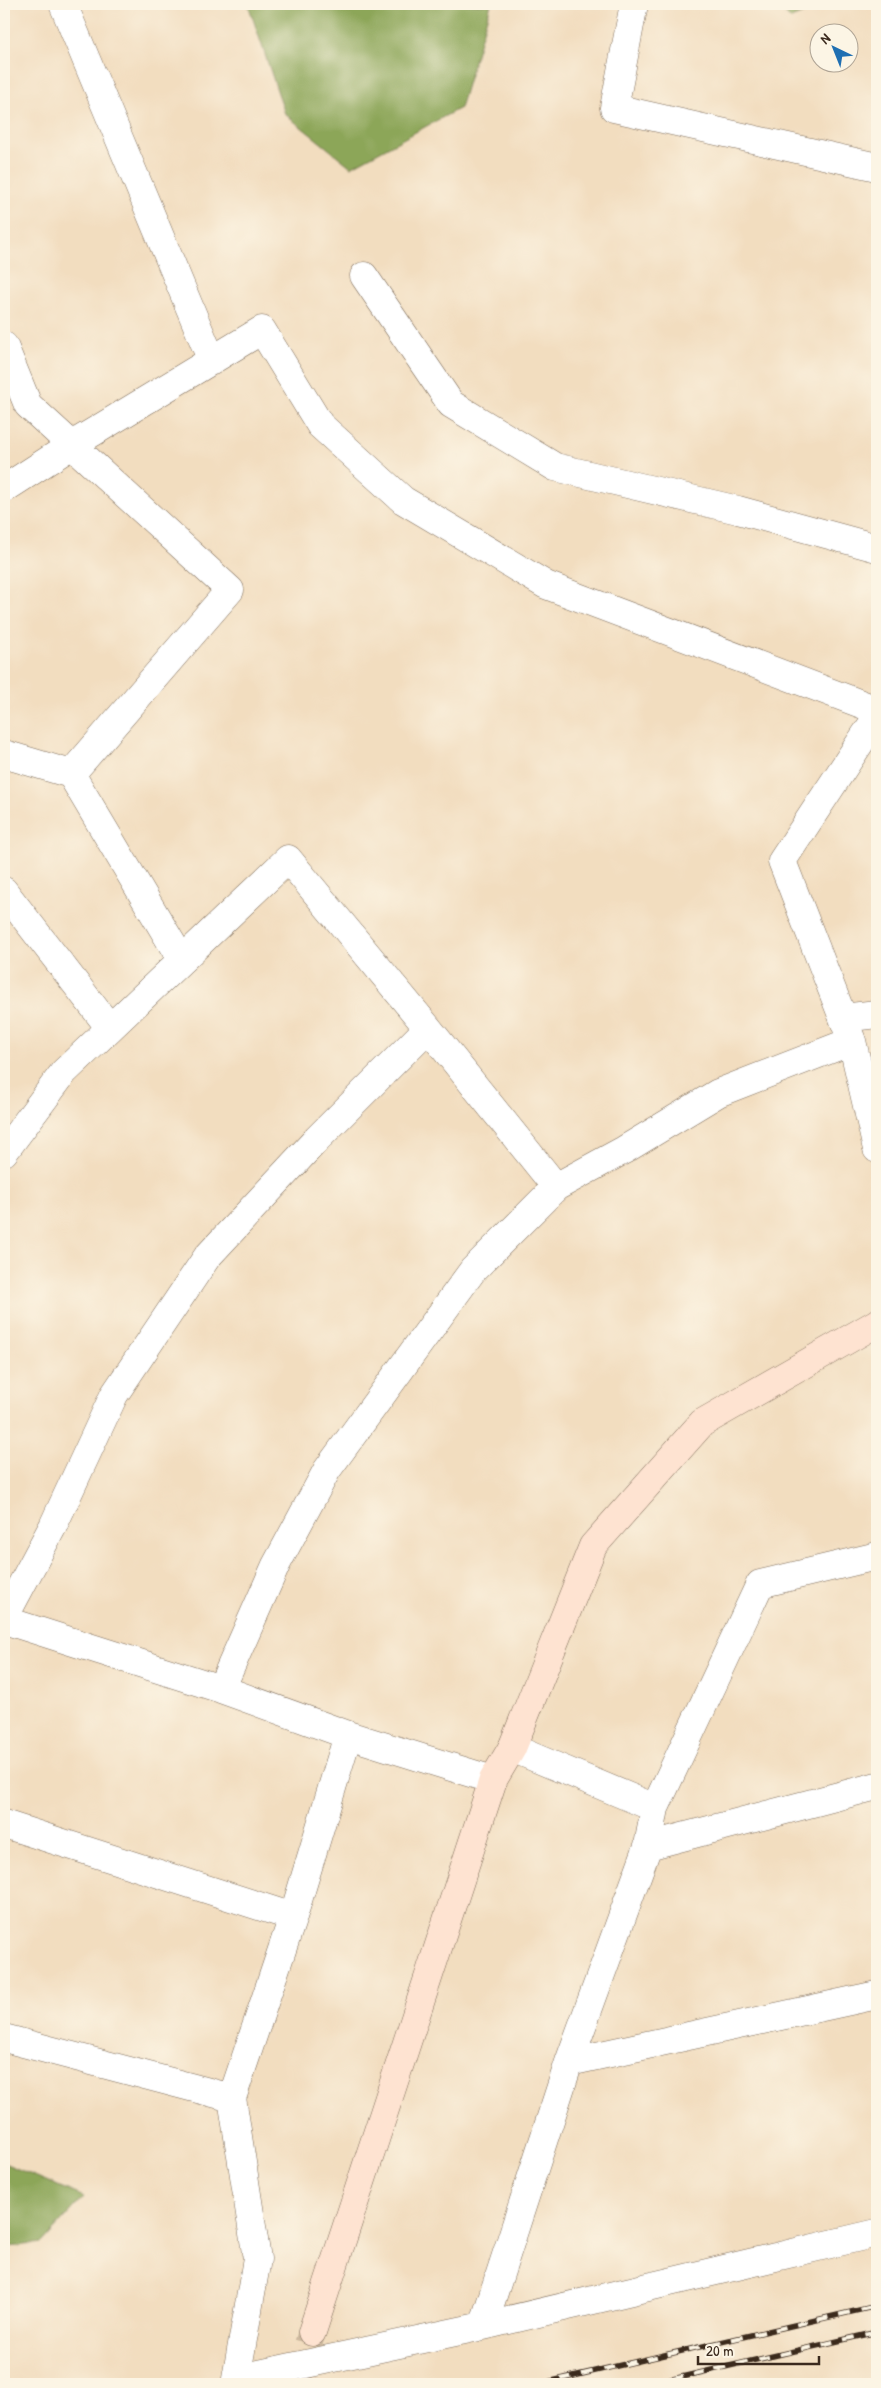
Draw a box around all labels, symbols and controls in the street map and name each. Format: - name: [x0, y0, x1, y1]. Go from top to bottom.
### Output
- north arrow: [808, 22, 858, 72]
- text: N: [816, 28, 834, 48]
- scale bar: [698, 2333, 820, 2365]
- text: 20 m: [706, 2340, 733, 2361]

